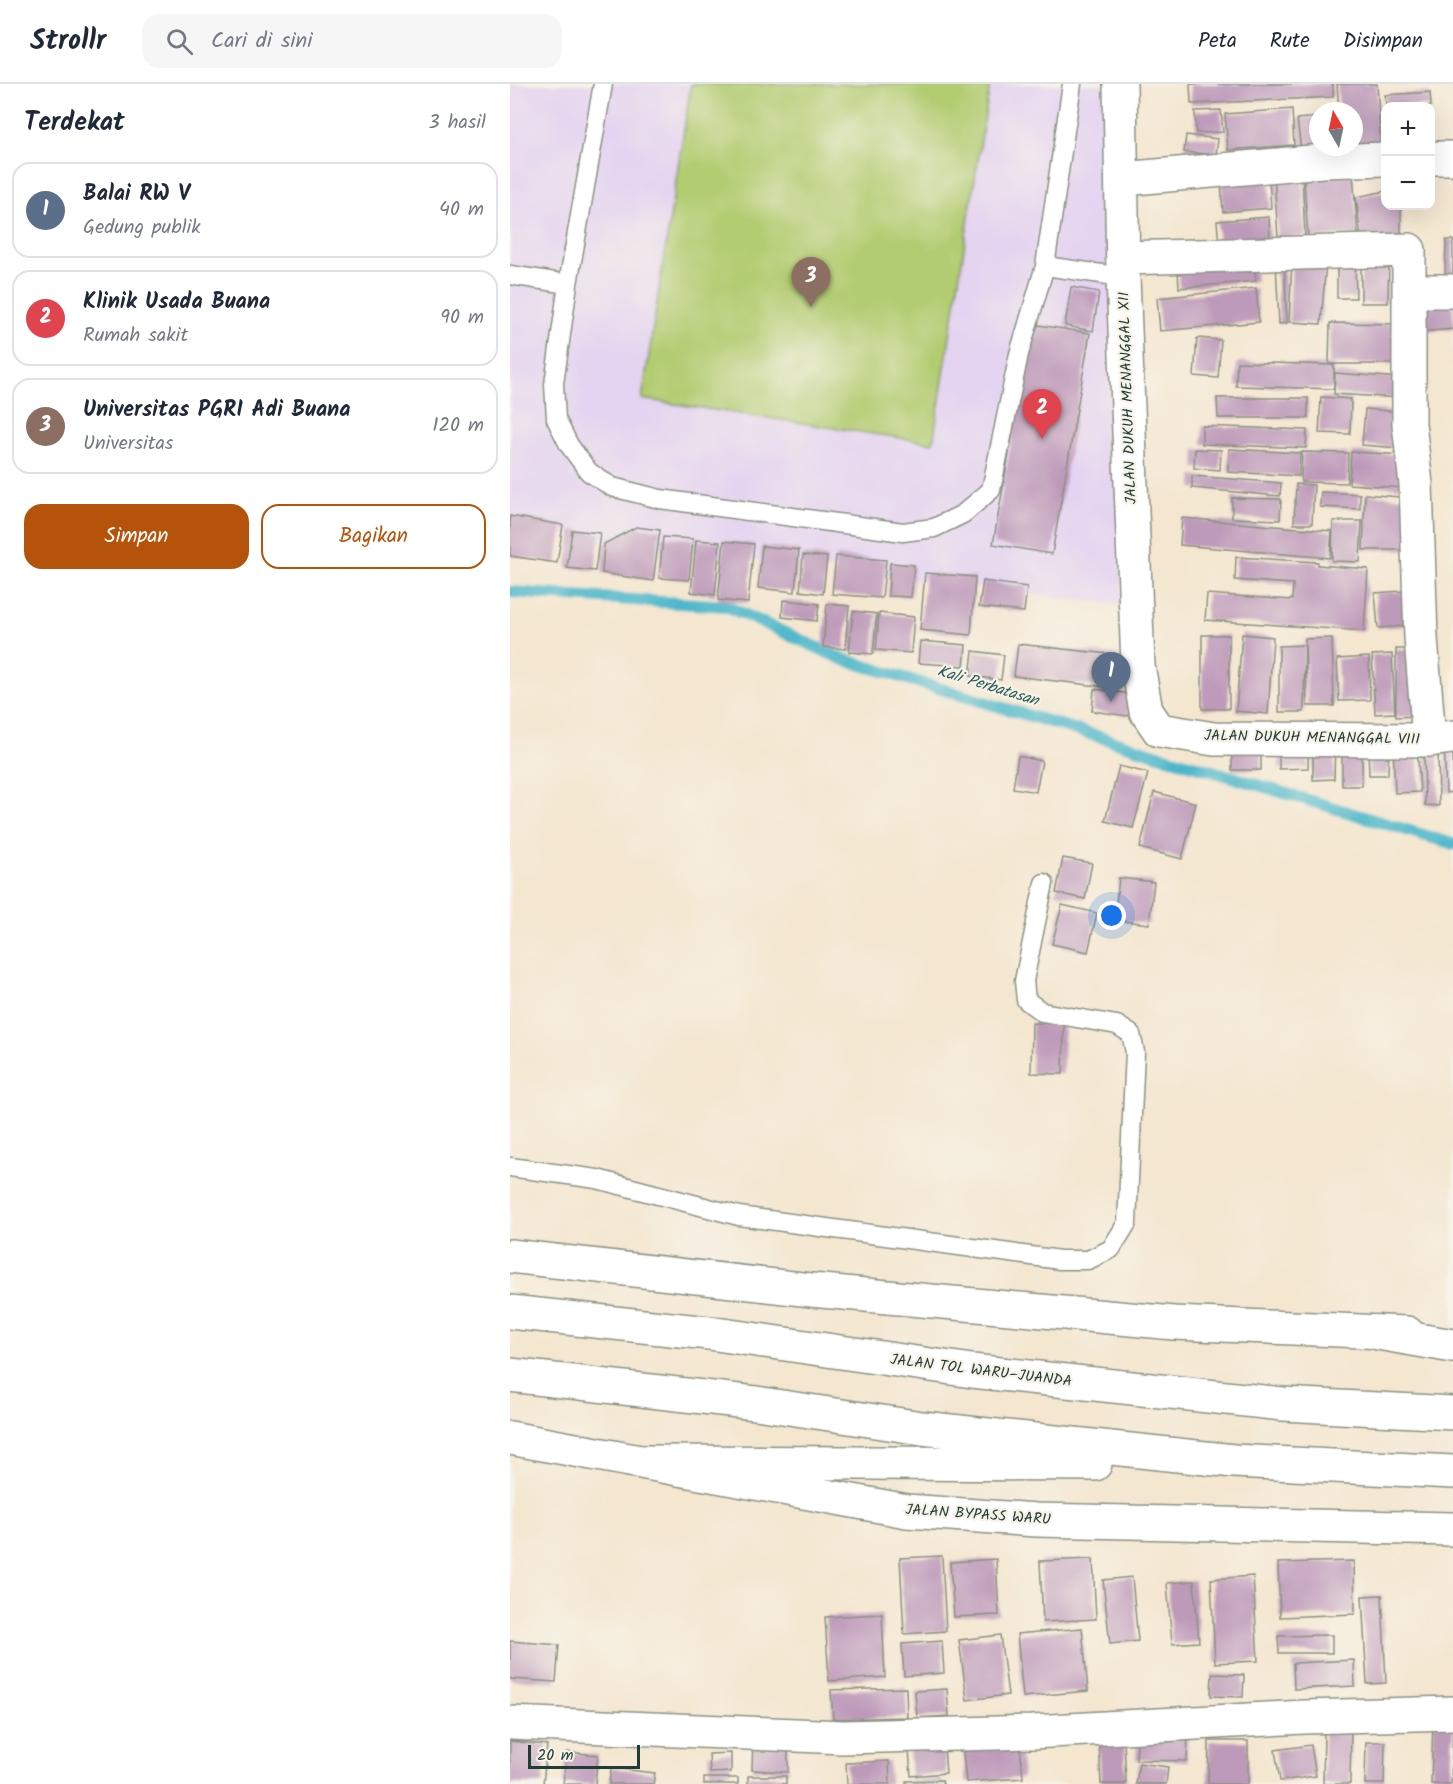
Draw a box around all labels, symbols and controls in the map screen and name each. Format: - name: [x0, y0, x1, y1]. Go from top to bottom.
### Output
- search box: [142, 14, 562, 68]
- text: Strollr: [30, 19, 106, 64]
- text: Cari di sini: [211, 24, 312, 59]
- icon: search: [163, 25, 196, 58]
- text: Peta: [1198, 25, 1237, 58]
- text: Rute: [1270, 25, 1310, 58]
- text: Disimpan: [1343, 25, 1423, 58]
- text: Terdekat: [24, 102, 125, 144]
- north arrow: [1309, 102, 1363, 156]
- map controls: [1381, 102, 1435, 210]
- button: +: [1381, 102, 1435, 156]
- text: 3 hasil: [428, 107, 486, 139]
- button: −: [1381, 156, 1435, 210]
- text: Balai RW V: [83, 177, 190, 212]
- text: 1: [42, 194, 49, 226]
- text: 40 m: [439, 194, 484, 226]
- text: Gedung publik: [83, 212, 201, 244]
- pin: 3: [792, 258, 830, 307]
- text: Klinik Usada Buana: [83, 285, 270, 320]
- street label: JALAN DUKUH MENANGGAL XII: [1112, 291, 1144, 505]
- text: 2: [40, 302, 51, 334]
- text: 90 m: [440, 302, 484, 334]
- text: Rumah sakit: [83, 320, 188, 352]
- pin: 2: [1022, 390, 1062, 439]
- text: Universitas PGRI Adi Buana: [83, 393, 351, 428]
- text: 3: [40, 410, 51, 442]
- text: 120 m: [432, 410, 484, 442]
- text: Universitas: [83, 428, 173, 460]
- button: Simpan: [24, 504, 249, 569]
- button: Bagikan: [261, 504, 486, 569]
- pin: 1: [1092, 652, 1130, 702]
- water label: Kali Perbatasan: [934, 659, 1043, 714]
- street label: JALAN DUKUH MENANGGAL VIII: [1204, 724, 1420, 752]
- your location: [1097, 901, 1126, 930]
- street label: JALAN TOL WARU–JUANDA: [889, 1348, 1073, 1394]
- street label: JALAN BYPASS WARU: [905, 1498, 1051, 1532]
- scale bar: [528, 1742, 640, 1770]
- text: 20 m: [537, 1743, 573, 1768]

